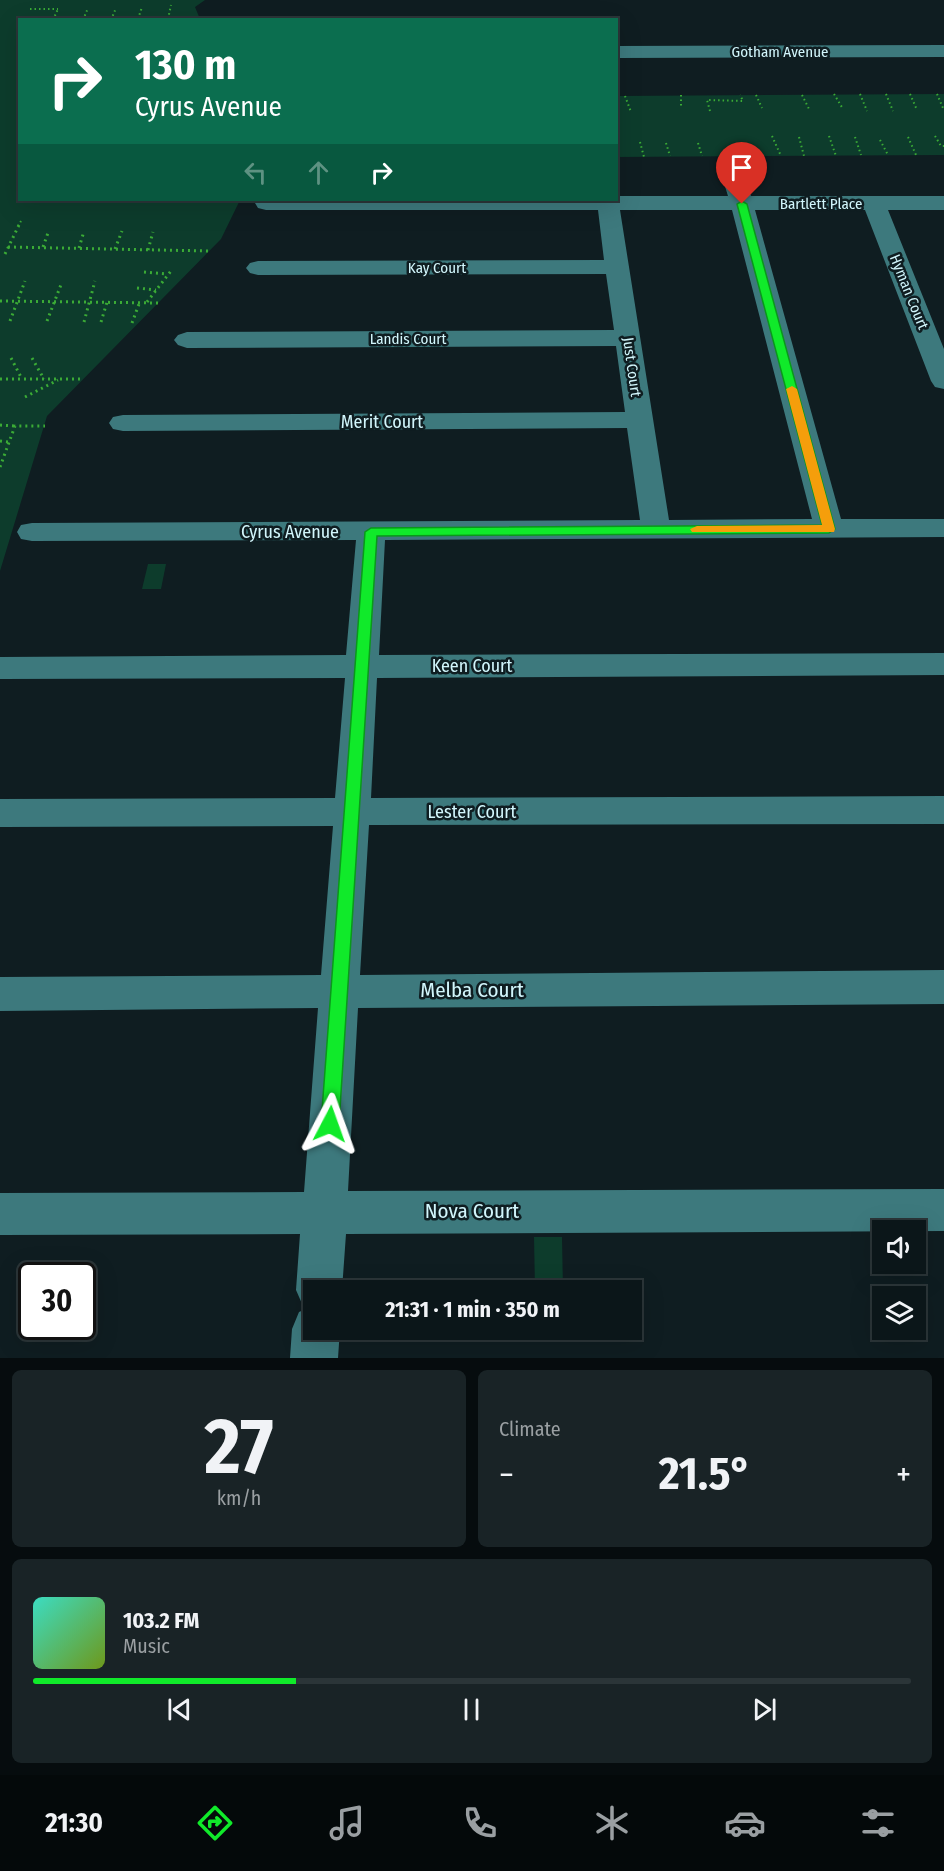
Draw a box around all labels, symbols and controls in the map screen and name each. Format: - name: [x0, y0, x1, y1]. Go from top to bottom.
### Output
- text: 130 m: [135, 40, 236, 90]
- icon: right: [36, 42, 114, 120]
- street label: Gotham Avenue: [732, 43, 828, 61]
- text: Cyrus Avenue: [135, 91, 282, 123]
- pin: [716, 142, 767, 204]
- icon: arrive: [725, 151, 758, 184]
- icon: left: [239, 156, 272, 189]
- icon: ahead: [302, 156, 335, 189]
- icon: right: [365, 156, 398, 189]
- street label: Bartlett Place: [780, 195, 862, 213]
- street label: Hyman Court: [886, 252, 932, 332]
- street label: Kay Court: [408, 259, 466, 277]
- street label: Landis Court: [370, 330, 446, 348]
- street label: Just Court: [619, 336, 645, 398]
- street label: Merit Court: [341, 411, 423, 433]
- street label: Cyrus Avenue: [241, 521, 339, 543]
- street label: Keen Court: [432, 655, 512, 677]
- street label: Lester Court: [427, 801, 517, 823]
- street label: Melba Court: [420, 977, 524, 1003]
- position arrow: [298, 1092, 362, 1156]
- street label: Nova Court: [425, 1198, 519, 1224]
- map controls: [872, 1220, 926, 1340]
- button: sound: [872, 1220, 926, 1274]
- speed limit sign: 30: [18, 1262, 96, 1340]
- button: layers: [872, 1286, 926, 1340]
- text: 21:31 · 1 min · 350 m: [385, 1296, 560, 1323]
- text: 27: [205, 1400, 273, 1494]
- text: Climate: [499, 1417, 561, 1441]
- text: 21.5°: [659, 1447, 751, 1501]
- text: −: [499, 1455, 514, 1495]
- text: +: [896, 1455, 911, 1495]
- text: km/h: [217, 1486, 261, 1510]
- text: 103.2 FM: [123, 1607, 199, 1634]
- text: Music: [123, 1634, 170, 1658]
- icon: previous: [163, 1693, 196, 1726]
- icon: pause: [455, 1693, 488, 1726]
- icon: next: [748, 1693, 781, 1726]
- icon: directions: [194, 1802, 236, 1844]
- icon: music: [326, 1802, 368, 1844]
- icon: phone: [459, 1802, 501, 1844]
- icon: climate: [591, 1802, 633, 1844]
- icon: car: [724, 1802, 766, 1844]
- icon: filters: [857, 1802, 899, 1844]
- text: 21:30: [45, 1807, 103, 1839]

